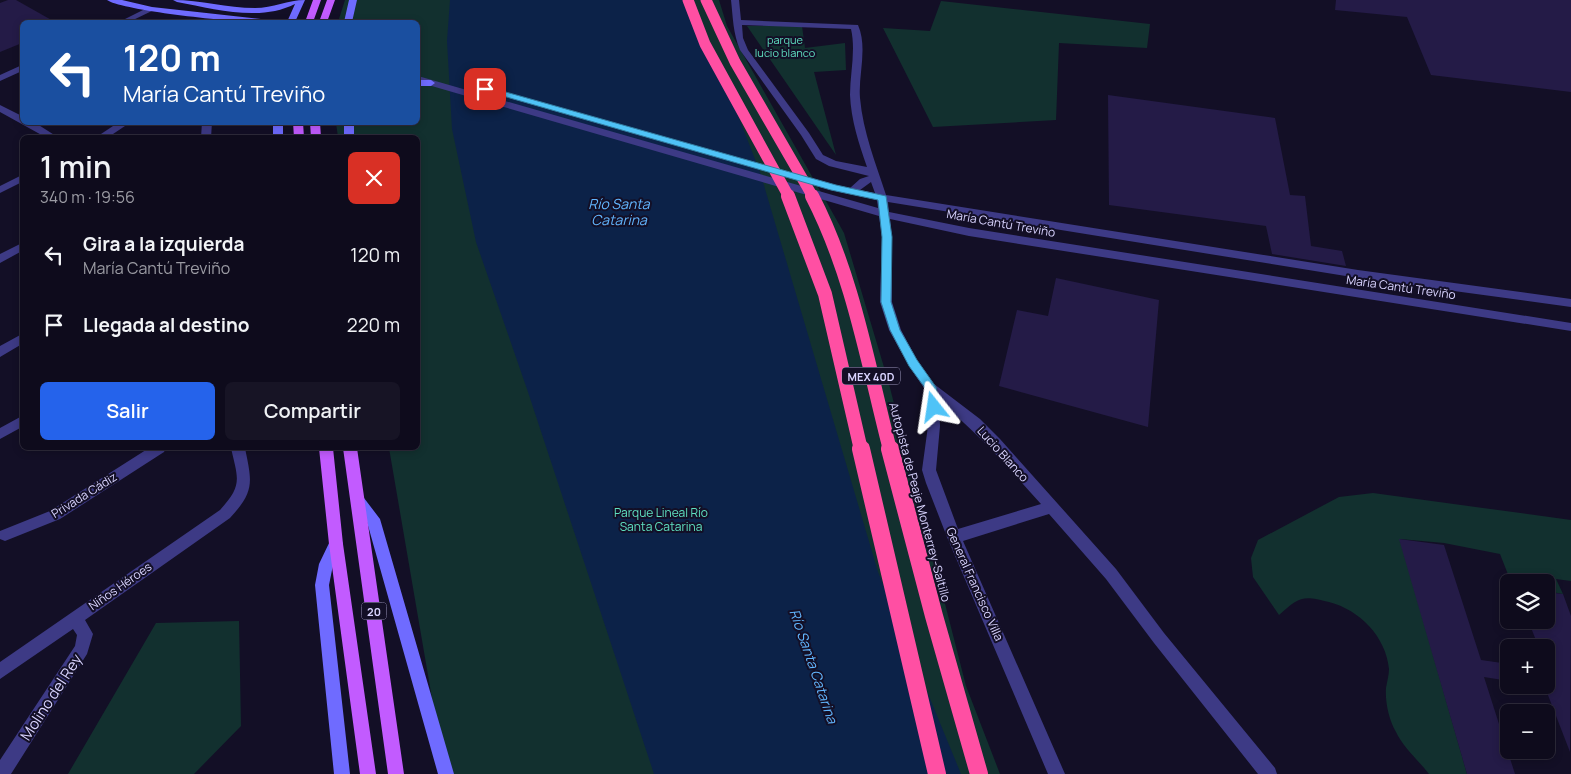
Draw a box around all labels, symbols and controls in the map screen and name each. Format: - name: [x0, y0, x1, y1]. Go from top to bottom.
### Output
- park label: parque lucio blanco: [755, 32, 816, 60]
- text: 120 m: [123, 34, 221, 82]
- icon: left: [40, 40, 105, 105]
- pin: [464, 68, 506, 110]
- icon: arrive: [471, 75, 499, 103]
- text: María Cantú Treviño: [123, 79, 325, 109]
- text: 1 min: [40, 146, 112, 187]
- button: close: [348, 152, 400, 204]
- text: 340 m · 19:56: [40, 186, 135, 208]
- water label: Río Santa Catarina: [588, 194, 651, 229]
- street label: María Cantú Treviño: [945, 205, 1057, 241]
- text: Gira a la izquierda: [83, 231, 244, 257]
- icon: left: [40, 241, 68, 269]
- text: 120 m: [350, 242, 400, 268]
- text: María Cantú Treviño: [83, 257, 230, 279]
- street label: María Cantú Treviño: [1345, 271, 1457, 303]
- icon: arrive: [40, 311, 68, 339]
- text: Llegada al destino: [83, 312, 250, 338]
- text: 220 m: [347, 312, 400, 338]
- road number: MEX 40D: [842, 368, 900, 384]
- position arrow: [907, 380, 959, 432]
- button: Salir: [40, 382, 215, 440]
- button: Compartir: [225, 382, 400, 440]
- street label: Autopista de Peaje Monterrey-Saltillo: [885, 400, 955, 604]
- street label: Lucio Blanco: [973, 422, 1033, 486]
- street label: Privada Cádiz: [48, 468, 120, 522]
- park label: Parque Lineal Río Santa Catarina: [614, 504, 708, 535]
- street label: General Francisco Villa: [942, 524, 1008, 644]
- street label: Niños Héroes: [85, 558, 155, 614]
- map controls: [1500, 574, 1555, 759]
- button: layers: [1500, 574, 1555, 629]
- road number: 20: [362, 602, 386, 620]
- water label: Río Santa Catarina: [786, 606, 843, 727]
- button: +: [1500, 639, 1555, 694]
- street label: Molino del Rey: [15, 650, 87, 744]
- button: −: [1500, 704, 1555, 759]

